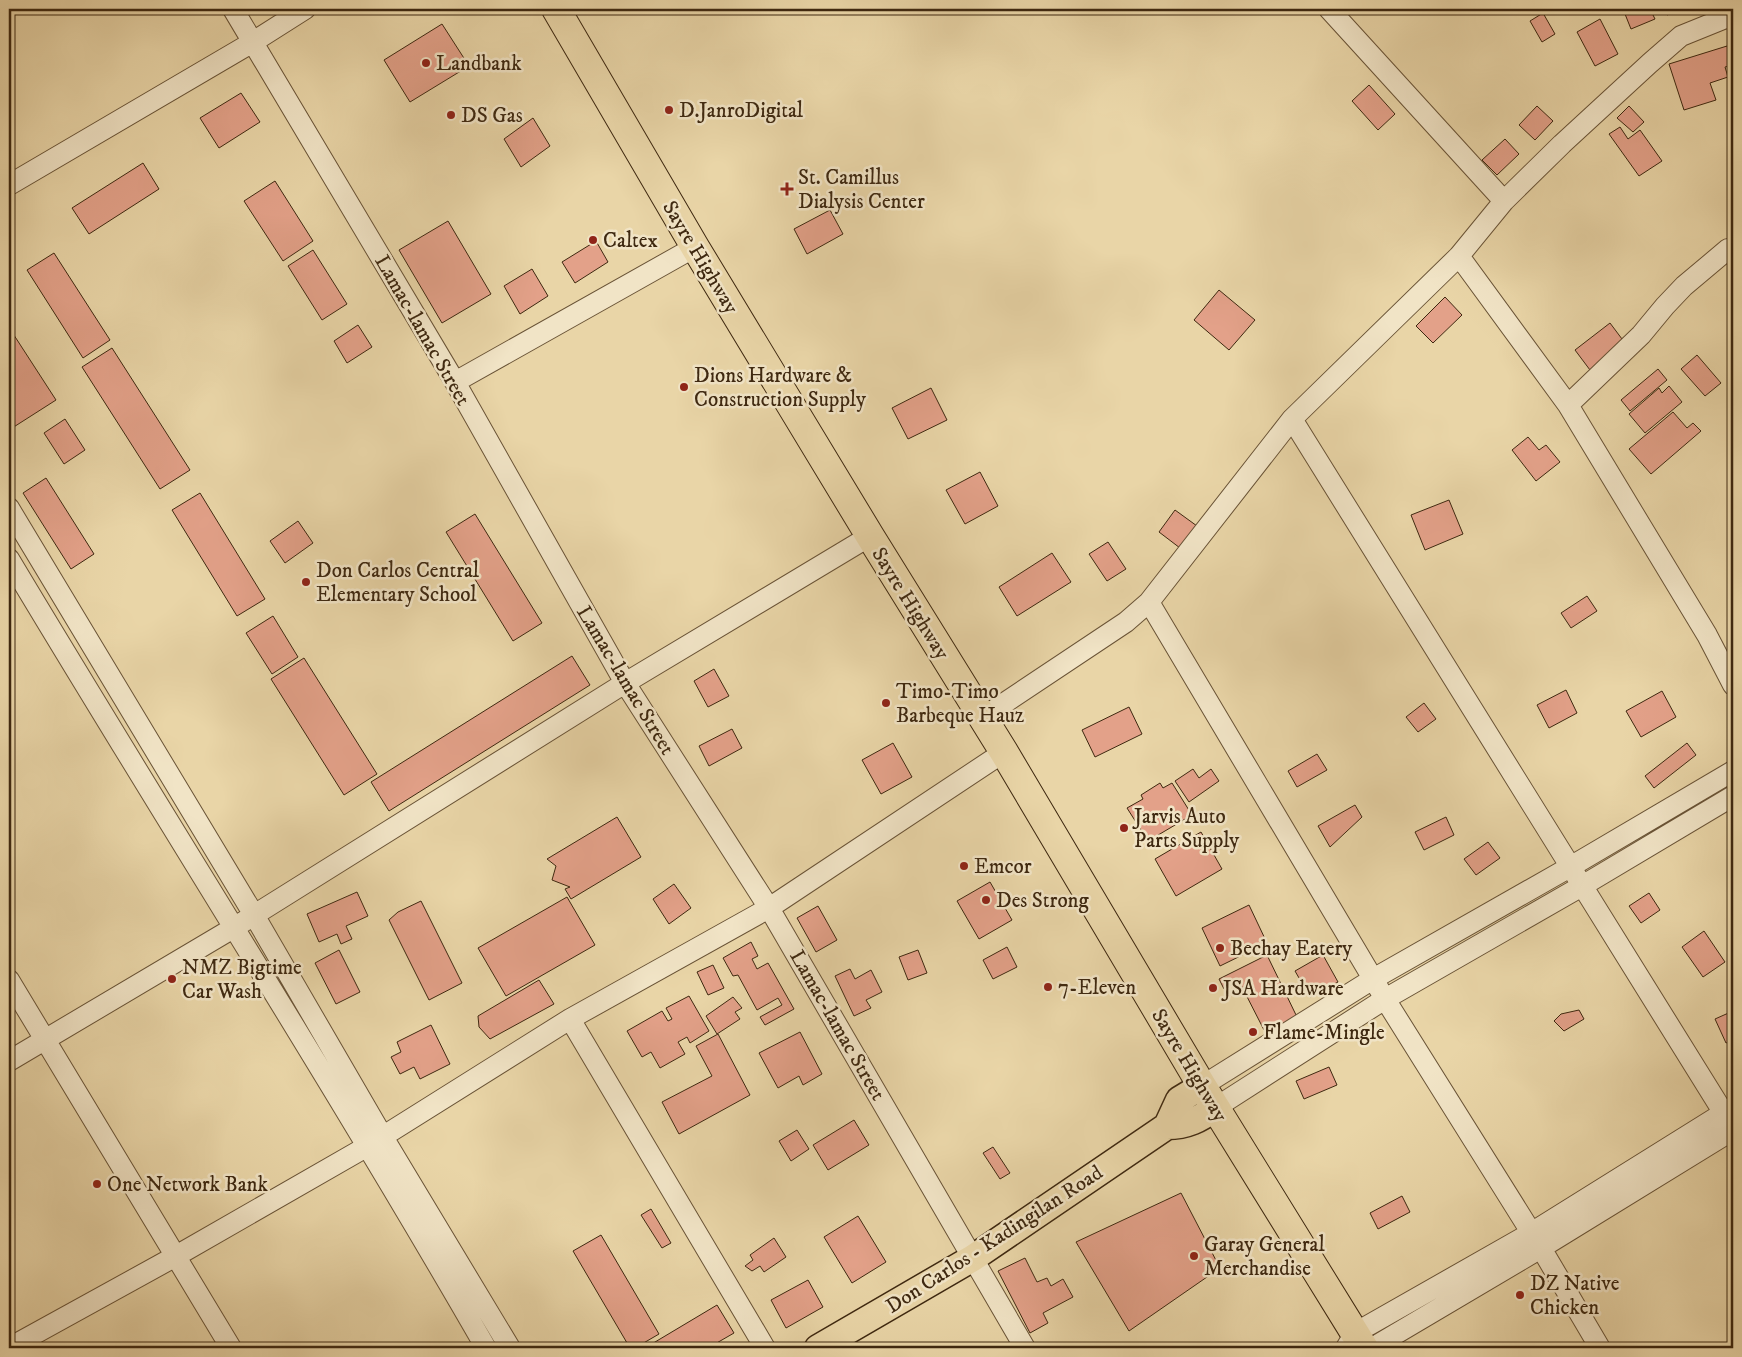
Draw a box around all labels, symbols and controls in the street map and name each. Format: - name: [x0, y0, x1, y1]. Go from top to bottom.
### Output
- place label: Landbank: [436, 51, 522, 77]
- marker: Landbank: [420, 57, 432, 69]
- place label: D.JanroDigital: [679, 98, 804, 124]
- place label: DS Gas: [461, 103, 523, 129]
- marker: D.JanroDigital: [663, 104, 675, 116]
- marker: DS Gas: [445, 109, 457, 121]
- place label: St. Camillus Dialysis Center: [798, 165, 925, 215]
- marker: St. Camillus Dialysis Center: [780, 182, 794, 196]
- street label: Sayre Highway: [656, 196, 745, 320]
- place label: Caltex: [603, 228, 658, 254]
- marker: Caltex: [587, 234, 599, 246]
- street label: Lamac-lamac Street: [369, 251, 476, 411]
- place label: Dions Hardware & Construction Supply: [694, 363, 867, 413]
- marker: Dions Hardware & Construction Supply: [678, 381, 690, 393]
- street label: Sayre Highway: [865, 543, 955, 665]
- place label: Don Carlos Central Elementary School: [316, 558, 480, 608]
- marker: Don Carlos Central Elementary School: [300, 576, 312, 588]
- street label: Lamac-lamac Street: [570, 601, 680, 760]
- place label: Timo-Timo Barbeque Hauz: [896, 679, 1024, 729]
- marker: Timo-Timo Barbeque Hauz: [880, 697, 892, 709]
- place label: Jarvis Auto Parts Supply: [1132, 804, 1240, 854]
- marker: Jarvis Auto Parts Supply: [1118, 822, 1130, 834]
- place label: Emcor: [974, 854, 1032, 880]
- marker: Emcor: [958, 860, 970, 872]
- place label: Des Strong: [996, 888, 1090, 914]
- marker: Des Strong: [980, 894, 992, 906]
- place label: Bechay Eatery: [1230, 936, 1353, 962]
- marker: Bechay Eatery: [1214, 942, 1226, 954]
- street label: Lamac-lamac Street: [784, 946, 891, 1106]
- place label: NMZ Bigtime Car Wash: [182, 955, 302, 1005]
- marker: NMZ Bigtime Car Wash: [166, 973, 178, 985]
- place label: 7-Eleven: [1058, 975, 1136, 1001]
- place label: JSA Hardware: [1221, 976, 1344, 1002]
- marker: 7-Eleven: [1042, 981, 1054, 993]
- marker: JSA Hardware: [1207, 982, 1219, 994]
- street label: Sayre Highway: [1145, 1004, 1234, 1128]
- place label: Flame-Mingle: [1263, 1020, 1385, 1046]
- marker: Flame-Mingle: [1247, 1026, 1259, 1038]
- street label: Don Carlos - Kadingilan Road: [881, 1160, 1108, 1320]
- place label: One Network Bank: [107, 1172, 269, 1198]
- marker: One Network Bank: [91, 1178, 103, 1190]
- place label: Garay General Merchandise: [1204, 1232, 1325, 1282]
- marker: Garay General Merchandise: [1188, 1250, 1200, 1262]
- place label: DZ Native Chicken: [1530, 1271, 1620, 1321]
- marker: DZ Native Chicken: [1514, 1289, 1526, 1301]

